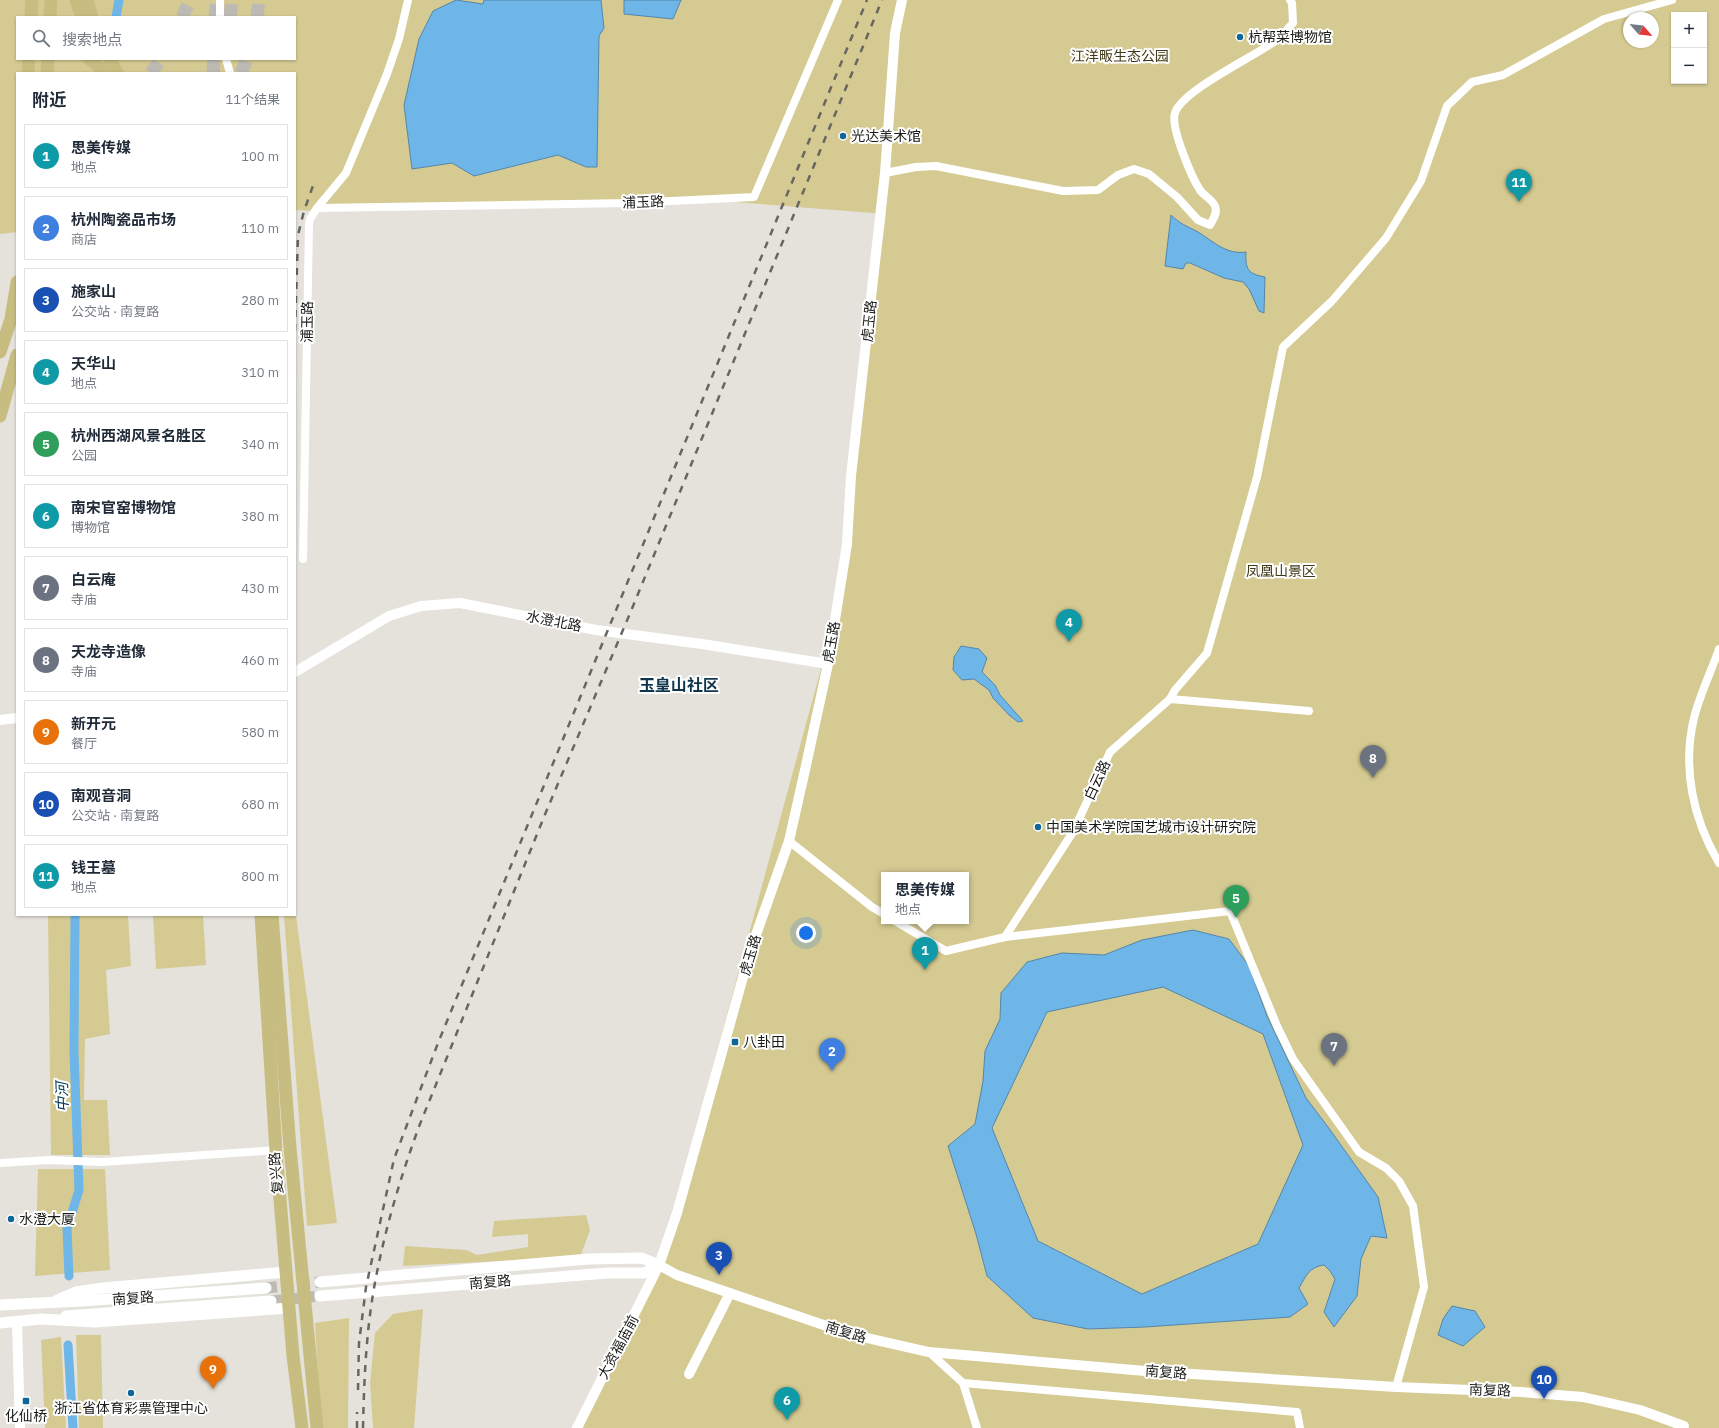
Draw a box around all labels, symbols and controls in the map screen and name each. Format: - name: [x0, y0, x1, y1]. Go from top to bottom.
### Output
- north arrow: [1623, 12, 1659, 48]
- map controls: [1671, 12, 1707, 84]
- button: +: [1671, 12, 1707, 48]
- search box: [16, 16, 296, 60]
- icon: search: [30, 27, 52, 49]
- place label: 杭帮菜博物馆: [1248, 28, 1332, 46]
- text: 搜索地点: [62, 30, 122, 49]
- marker: 杭帮菜博物馆: [1235, 32, 1245, 42]
- park label: 江洋畈生态公园: [1071, 47, 1169, 65]
- button: −: [1671, 48, 1707, 84]
- text: 附近: [32, 89, 66, 111]
- text: 11个结果: [225, 91, 280, 108]
- place label: 光达美术馆: [851, 127, 921, 145]
- marker: 光达美术馆: [838, 131, 848, 141]
- text: 思美传媒: [71, 138, 131, 157]
- text: 1: [42, 148, 50, 165]
- text: 100 m: [241, 148, 279, 165]
- text: 地点: [71, 159, 97, 176]
- pin: 11: [1506, 169, 1532, 202]
- street label: 浦玉路: [622, 192, 664, 212]
- text: 杭州陶瓷品市场: [71, 210, 176, 229]
- text: 2: [42, 220, 50, 237]
- text: 110 m: [241, 220, 279, 237]
- text: 商店: [71, 231, 97, 248]
- text: 施家山: [71, 282, 116, 301]
- text: 3: [42, 292, 50, 309]
- text: 280 m: [241, 292, 279, 309]
- street label: 虎玉路: [858, 299, 880, 343]
- street label: 浦玉路: [298, 301, 316, 343]
- text: 公交站 · 南复路: [71, 303, 159, 320]
- text: 天华山: [71, 354, 116, 373]
- text: 4: [42, 364, 50, 381]
- text: 310 m: [241, 364, 279, 381]
- text: 地点: [71, 375, 97, 392]
- text: 杭州西湖风景名胜区: [71, 426, 206, 445]
- text: 5: [42, 436, 50, 453]
- text: 340 m: [241, 436, 279, 453]
- text: 公园: [71, 447, 97, 464]
- text: 南宋官窑博物馆: [71, 498, 176, 517]
- text: 6: [42, 508, 50, 525]
- text: 380 m: [241, 508, 279, 525]
- text: 博物馆: [71, 519, 110, 536]
- park label: 凤凰山景区: [1246, 562, 1316, 580]
- text: 白云庵: [71, 570, 116, 589]
- text: 7: [42, 580, 50, 597]
- text: 430 m: [241, 580, 279, 597]
- text: 寺庙: [71, 591, 97, 608]
- street label: 水澄北路: [525, 607, 583, 635]
- pin: 4: [1056, 609, 1082, 642]
- street label: 虎玉路: [818, 620, 844, 664]
- text: 天龙寺造像: [71, 642, 146, 661]
- text: 8: [42, 652, 50, 669]
- text: 460 m: [241, 652, 279, 669]
- text: 寺庙: [71, 663, 97, 680]
- district label: 玉皇山社区: [639, 675, 719, 695]
- text: 新开元: [71, 714, 116, 733]
- text: 9: [42, 724, 50, 741]
- text: 580 m: [241, 724, 279, 741]
- text: 餐厅: [71, 735, 97, 752]
- pin: 8: [1360, 745, 1386, 778]
- street label: 白云路: [1080, 757, 1114, 803]
- text: 南观音洞: [71, 786, 131, 805]
- text: 10: [38, 796, 54, 813]
- text: 680 m: [241, 796, 279, 813]
- text: 公交站 · 南复路: [71, 807, 159, 824]
- place label: 中国美术学院国艺城市设计研究院: [1046, 818, 1256, 836]
- marker: 中国美术学院国艺城市设计研究院: [1033, 822, 1043, 832]
- text: 钱王墓: [71, 858, 116, 877]
- text: 11: [38, 868, 54, 885]
- text: 800 m: [241, 868, 279, 885]
- popup: [881, 872, 969, 924]
- text: 地点: [71, 879, 97, 896]
- text: 思美传媒: [895, 880, 955, 899]
- pin: 5: [1223, 885, 1249, 918]
- text: 地点: [895, 901, 921, 918]
- your location: [796, 923, 816, 943]
- street label: 虎玉路: [735, 932, 765, 978]
- pin: 1: [912, 937, 938, 970]
- place label: 八卦田: [743, 1033, 785, 1051]
- pin: 7: [1321, 1033, 1347, 1066]
- marker: 八卦田: [730, 1037, 740, 1047]
- pin: 2: [819, 1038, 845, 1071]
- water label: 中河: [52, 1079, 72, 1112]
- street label: 复兴路: [265, 1151, 287, 1195]
- place label: 水澄大厦: [19, 1210, 75, 1228]
- marker: 水澄大厦: [6, 1214, 16, 1224]
- pin: 3: [706, 1242, 732, 1275]
- street label: 南复路: [468, 1271, 512, 1293]
- street label: 南复路: [111, 1288, 155, 1308]
- street label: 大资福庙前: [594, 1312, 642, 1382]
- street label: 南复路: [823, 1317, 869, 1347]
- pin: 9: [200, 1356, 226, 1389]
- street label: 南复路: [1144, 1362, 1188, 1382]
- pin: 10: [1531, 1366, 1557, 1399]
- street label: 南复路: [1469, 1380, 1511, 1400]
- pin: 6: [774, 1387, 800, 1420]
- marker: 浙江省体育彩票管理中心: [126, 1388, 136, 1398]
- marker: 化仙桥: [21, 1396, 31, 1406]
- place label: 浙江省体育彩票管理中心: [54, 1399, 208, 1417]
- place label: 化仙桥: [5, 1407, 47, 1425]

